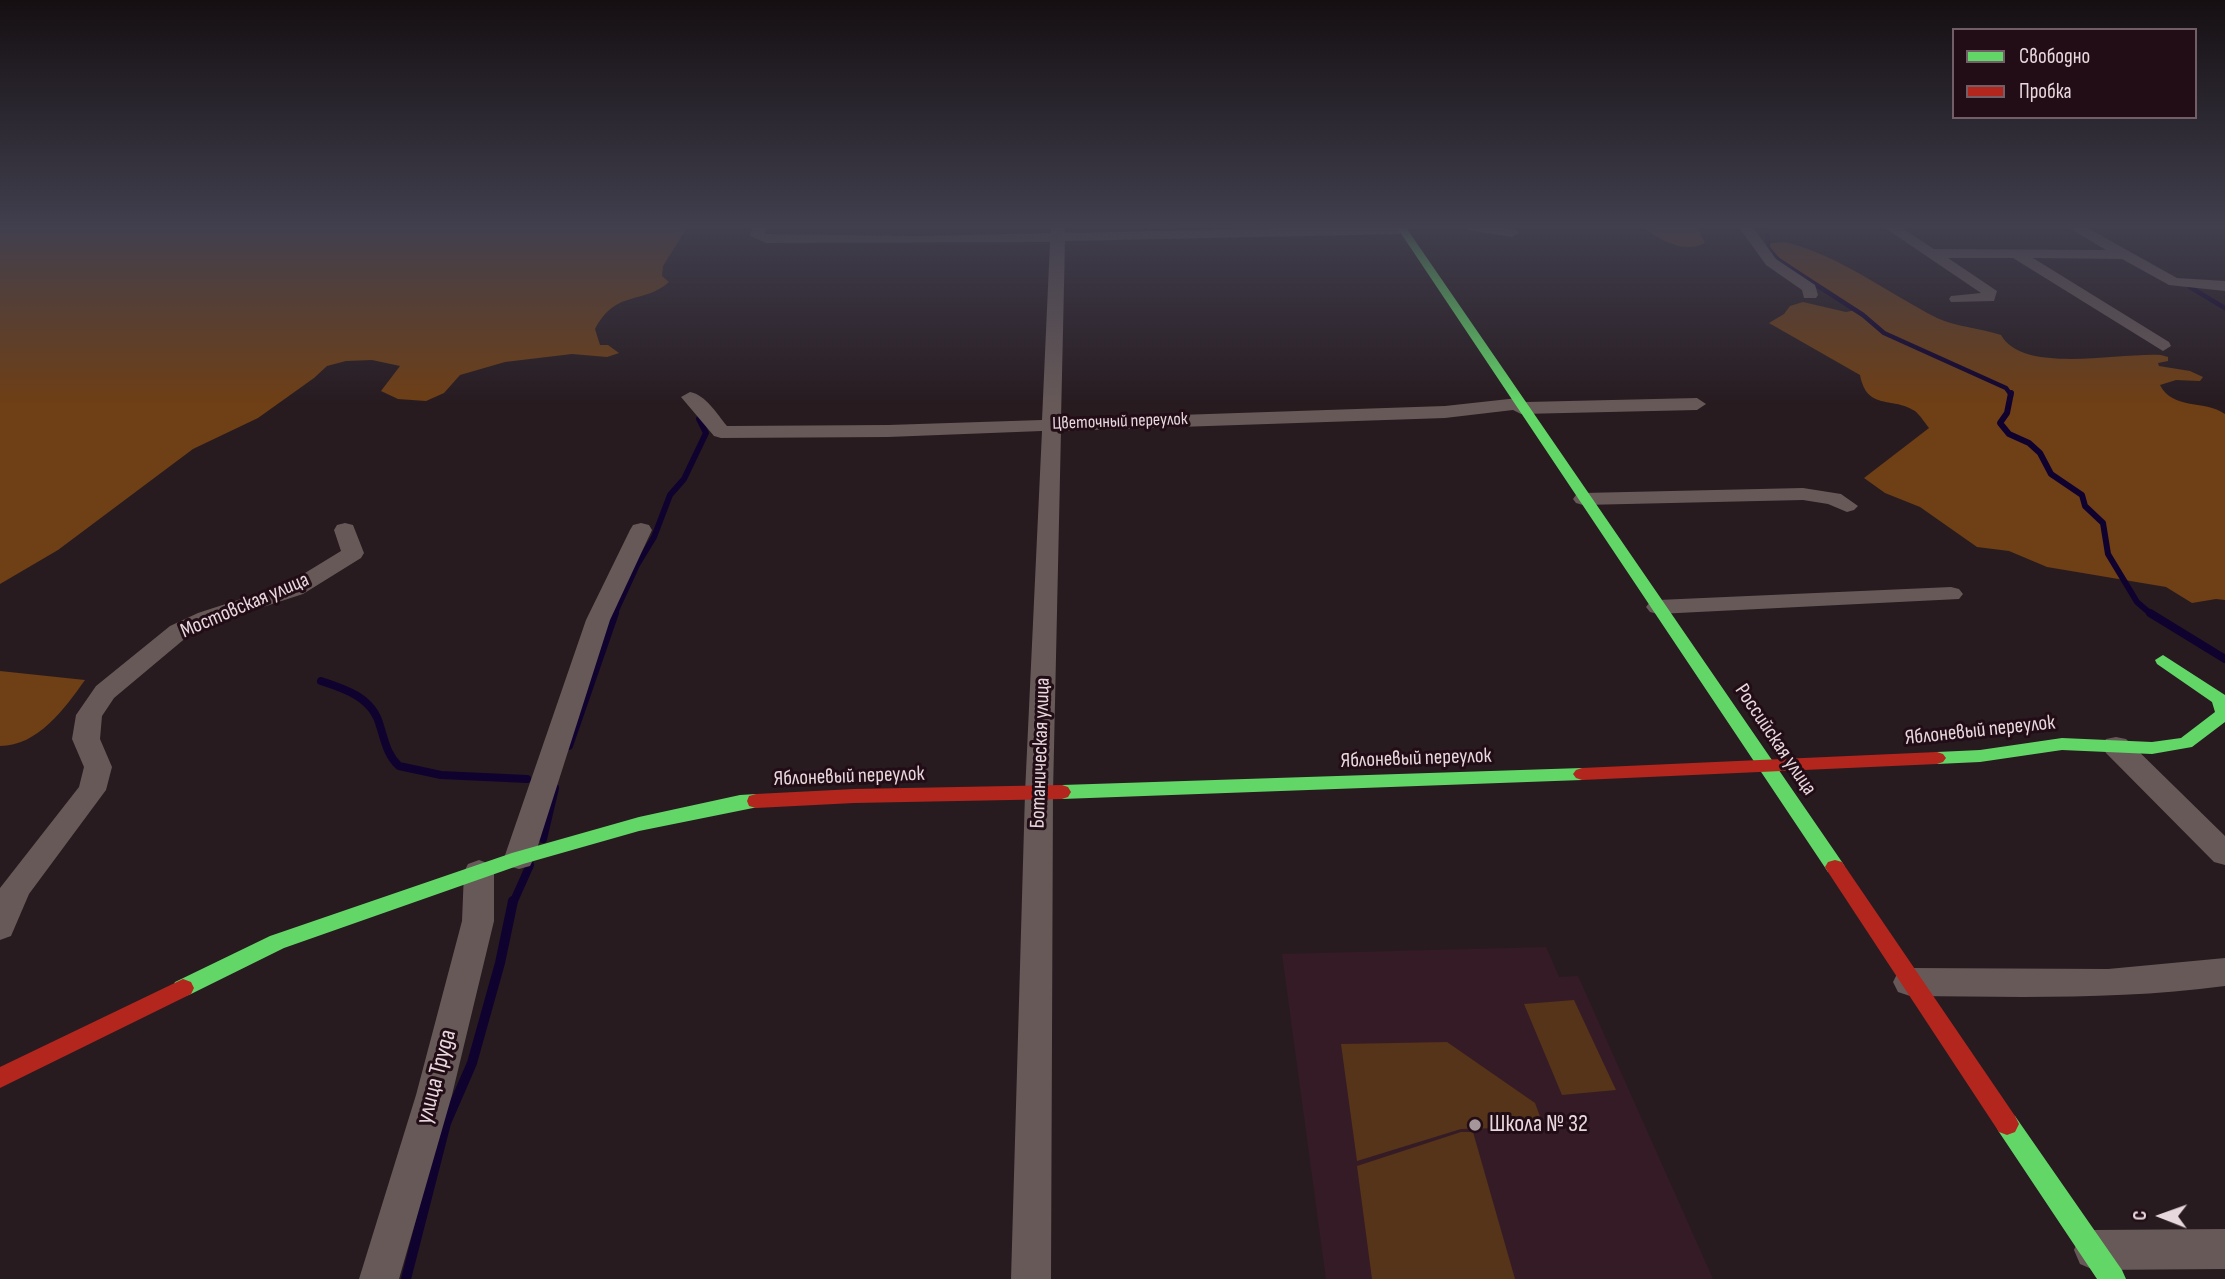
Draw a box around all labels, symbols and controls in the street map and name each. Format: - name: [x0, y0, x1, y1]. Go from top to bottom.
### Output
- legend: [1952, 28, 2197, 119]
- text: Свободно: [2019, 44, 2090, 69]
- text: Пробка: [2019, 79, 2072, 104]
- street label: Цветочный переулок: [1052, 409, 1188, 435]
- street label: Мостовская улица: [177, 568, 313, 644]
- street label: Ботаническая улица: [1026, 677, 1056, 829]
- street label: Российская улица: [1729, 680, 1821, 800]
- street label: Яблоневый переулок: [1904, 711, 2056, 751]
- street label: Яблоневый переулок: [1340, 744, 1492, 774]
- street label: Яблоневый переулок: [773, 762, 925, 792]
- street label: улица Труда: [411, 1027, 463, 1127]
- place label: Школа № 32: [1489, 1111, 1588, 1139]
- marker: Школа № 32: [1467, 1117, 1483, 1133]
- north arrow: [2127, 1181, 2197, 1251]
- text: С: [2129, 1211, 2152, 1221]

